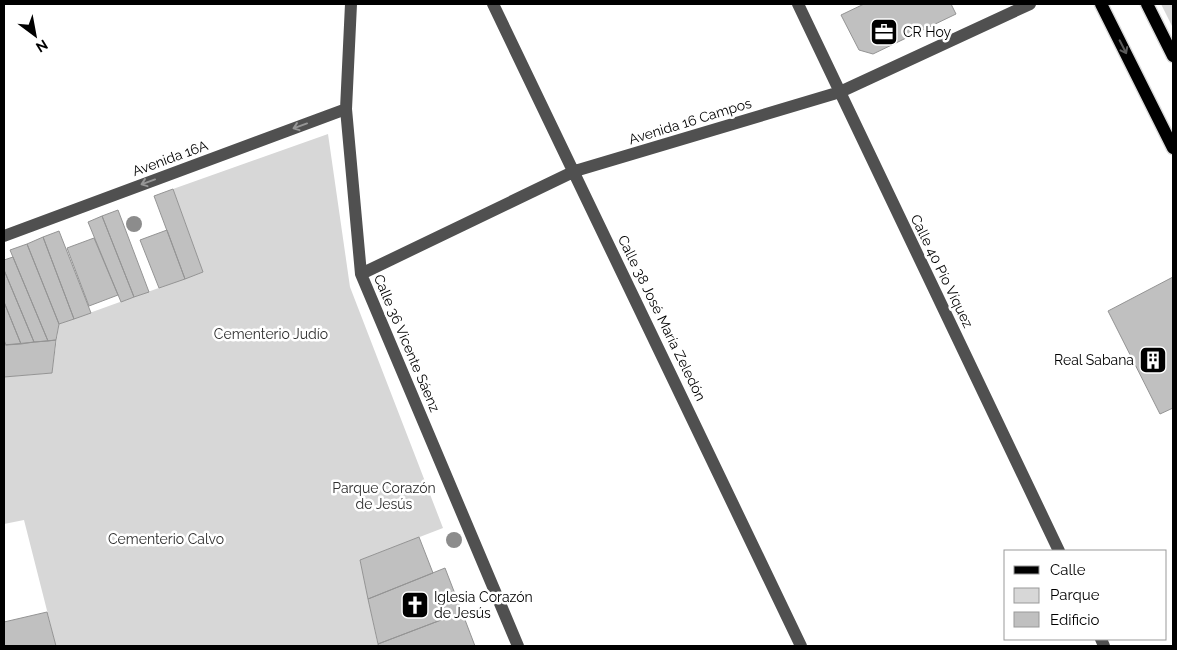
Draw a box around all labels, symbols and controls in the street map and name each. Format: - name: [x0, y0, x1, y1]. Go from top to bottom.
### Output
- north arrow: [10, 10, 60, 60]
- office icon: CR Hoy: [869, 17, 899, 47]
- place label: CR Hoy: [903, 24, 952, 40]
- text: N: [33, 36, 51, 56]
- one-way arrow: [1118, 40, 1128, 55]
- street label: Avenida 16 Campos: [627, 95, 753, 147]
- one-way arrow: [293, 122, 309, 131]
- street label: Avenida 16A: [130, 137, 210, 179]
- one-way arrow: [141, 178, 156, 187]
- street label: Calle 40 Pío Víquez: [908, 212, 976, 330]
- street label: Calle 38 José María Zeledón: [615, 233, 709, 403]
- street label: Calle 36 Vicente Sáenz: [371, 272, 443, 414]
- park label: Cementerio Judío: [214, 326, 328, 342]
- building icon: Real Sabana: [1138, 345, 1168, 375]
- place label: Real Sabana: [1054, 352, 1134, 368]
- park label: Parque Corazón de Jesús: [332, 480, 436, 512]
- park label: Cementerio Calvo: [108, 531, 224, 547]
- legend: [1004, 550, 1167, 640]
- text: Calle: [1050, 561, 1086, 579]
- text: Parque: [1050, 586, 1100, 604]
- place label: Iglesia Corazón de Jesús: [434, 589, 533, 621]
- church icon: Iglesia Corazón de Jesús: [400, 590, 430, 620]
- text: Edificio: [1050, 611, 1100, 629]

